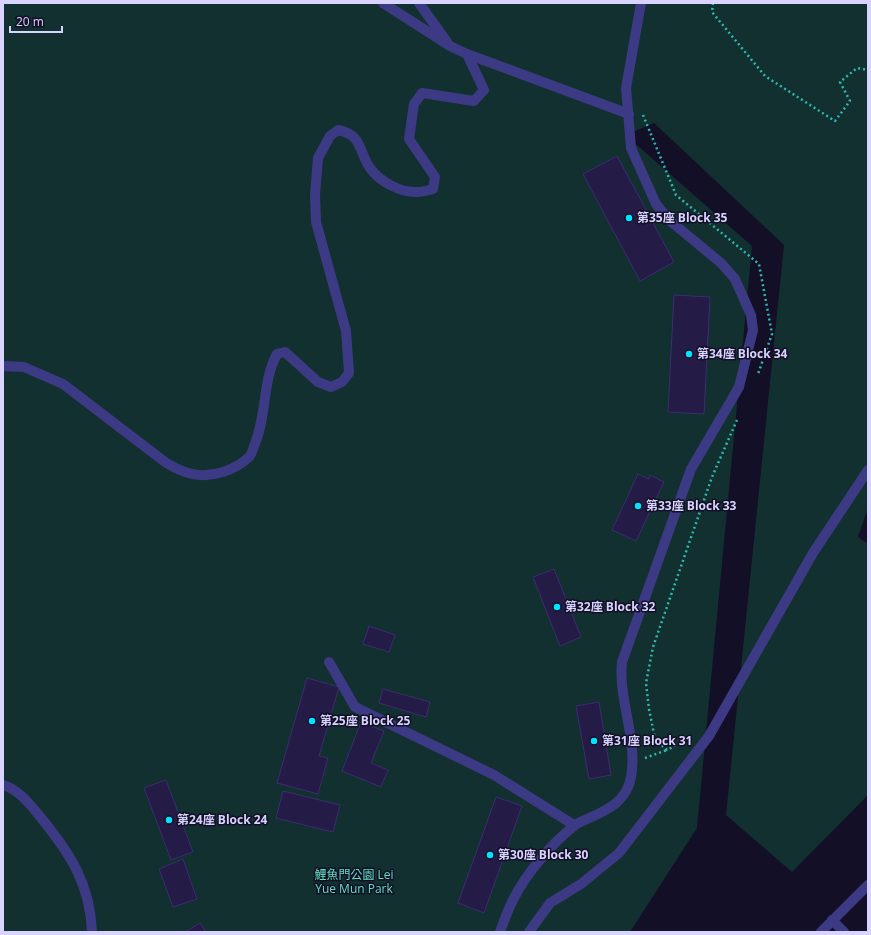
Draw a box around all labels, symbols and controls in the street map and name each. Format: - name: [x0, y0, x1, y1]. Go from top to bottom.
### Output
- scale bar: [10, 8, 62, 34]
- text: 20 m: [16, 13, 44, 30]
- place label: 第35座 Block 35: [637, 209, 728, 226]
- marker: 第35座 Block 35: [624, 213, 634, 223]
- place label: 第34座 Block 34: [697, 345, 788, 362]
- marker: 第34座 Block 34: [684, 349, 694, 359]
- place label: 第33座 Block 33: [646, 497, 737, 514]
- marker: 第33座 Block 33: [633, 501, 643, 511]
- place label: 第32座 Block 32: [565, 598, 656, 615]
- marker: 第32座 Block 32: [552, 602, 562, 612]
- place label: 第25座 Block 25: [320, 712, 411, 729]
- marker: 第25座 Block 25: [307, 716, 317, 726]
- place label: 第31座 Block 31: [602, 732, 692, 749]
- marker: 第31座 Block 31: [589, 736, 599, 746]
- place label: 第24座 Block 24: [177, 811, 268, 828]
- marker: 第24座 Block 24: [164, 815, 174, 825]
- place label: 第30座 Block 30: [498, 846, 589, 863]
- marker: 第30座 Block 30: [485, 850, 495, 860]
- park label: 鯉魚門公園 Lei Yue Mun Park: [314, 866, 394, 897]

